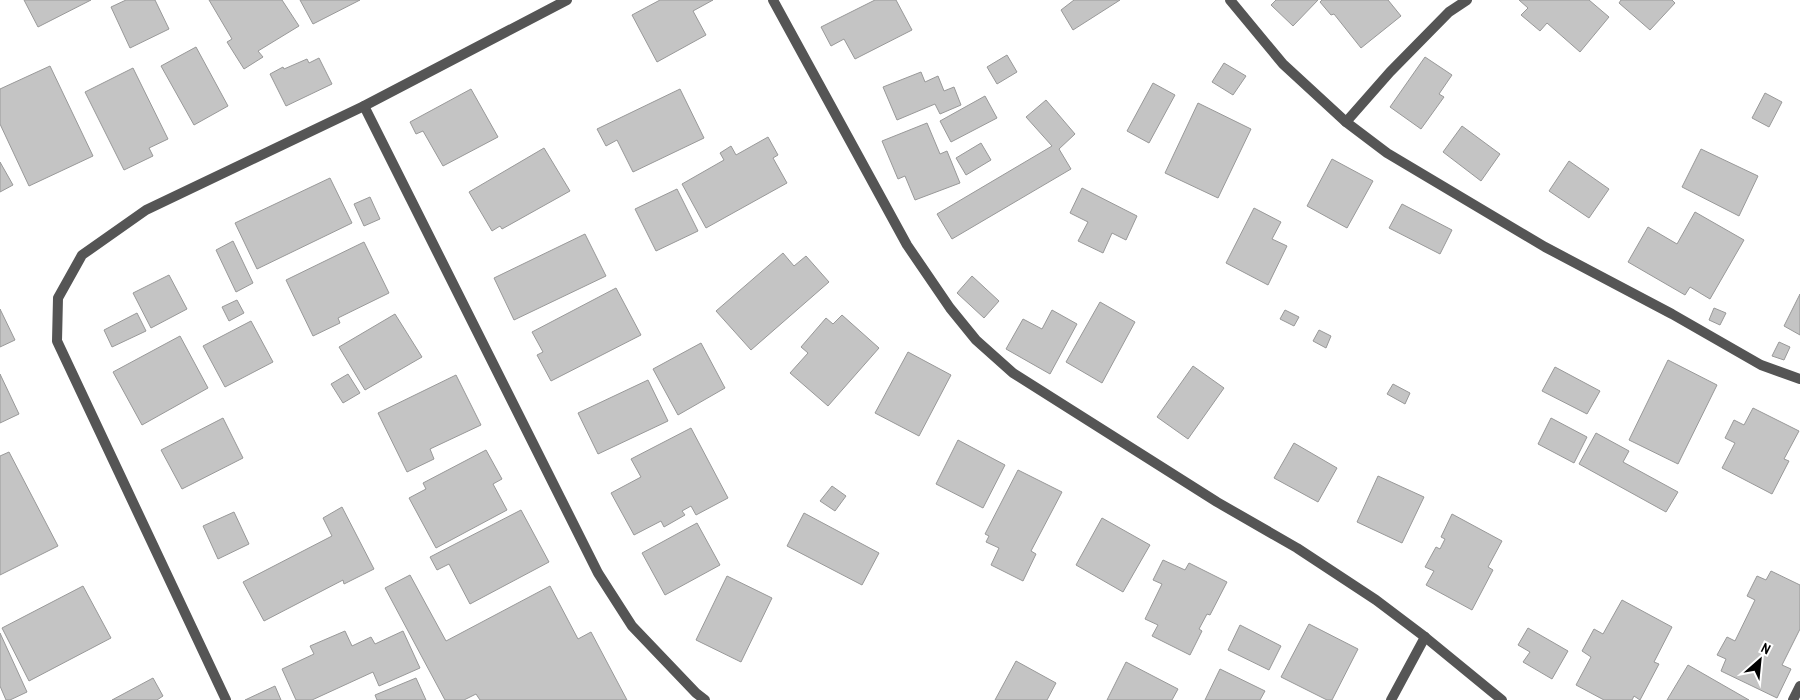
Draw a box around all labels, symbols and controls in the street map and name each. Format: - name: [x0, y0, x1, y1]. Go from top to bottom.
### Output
- north arrow: [1735, 635, 1785, 685]
- text: N: [1758, 639, 1774, 658]

